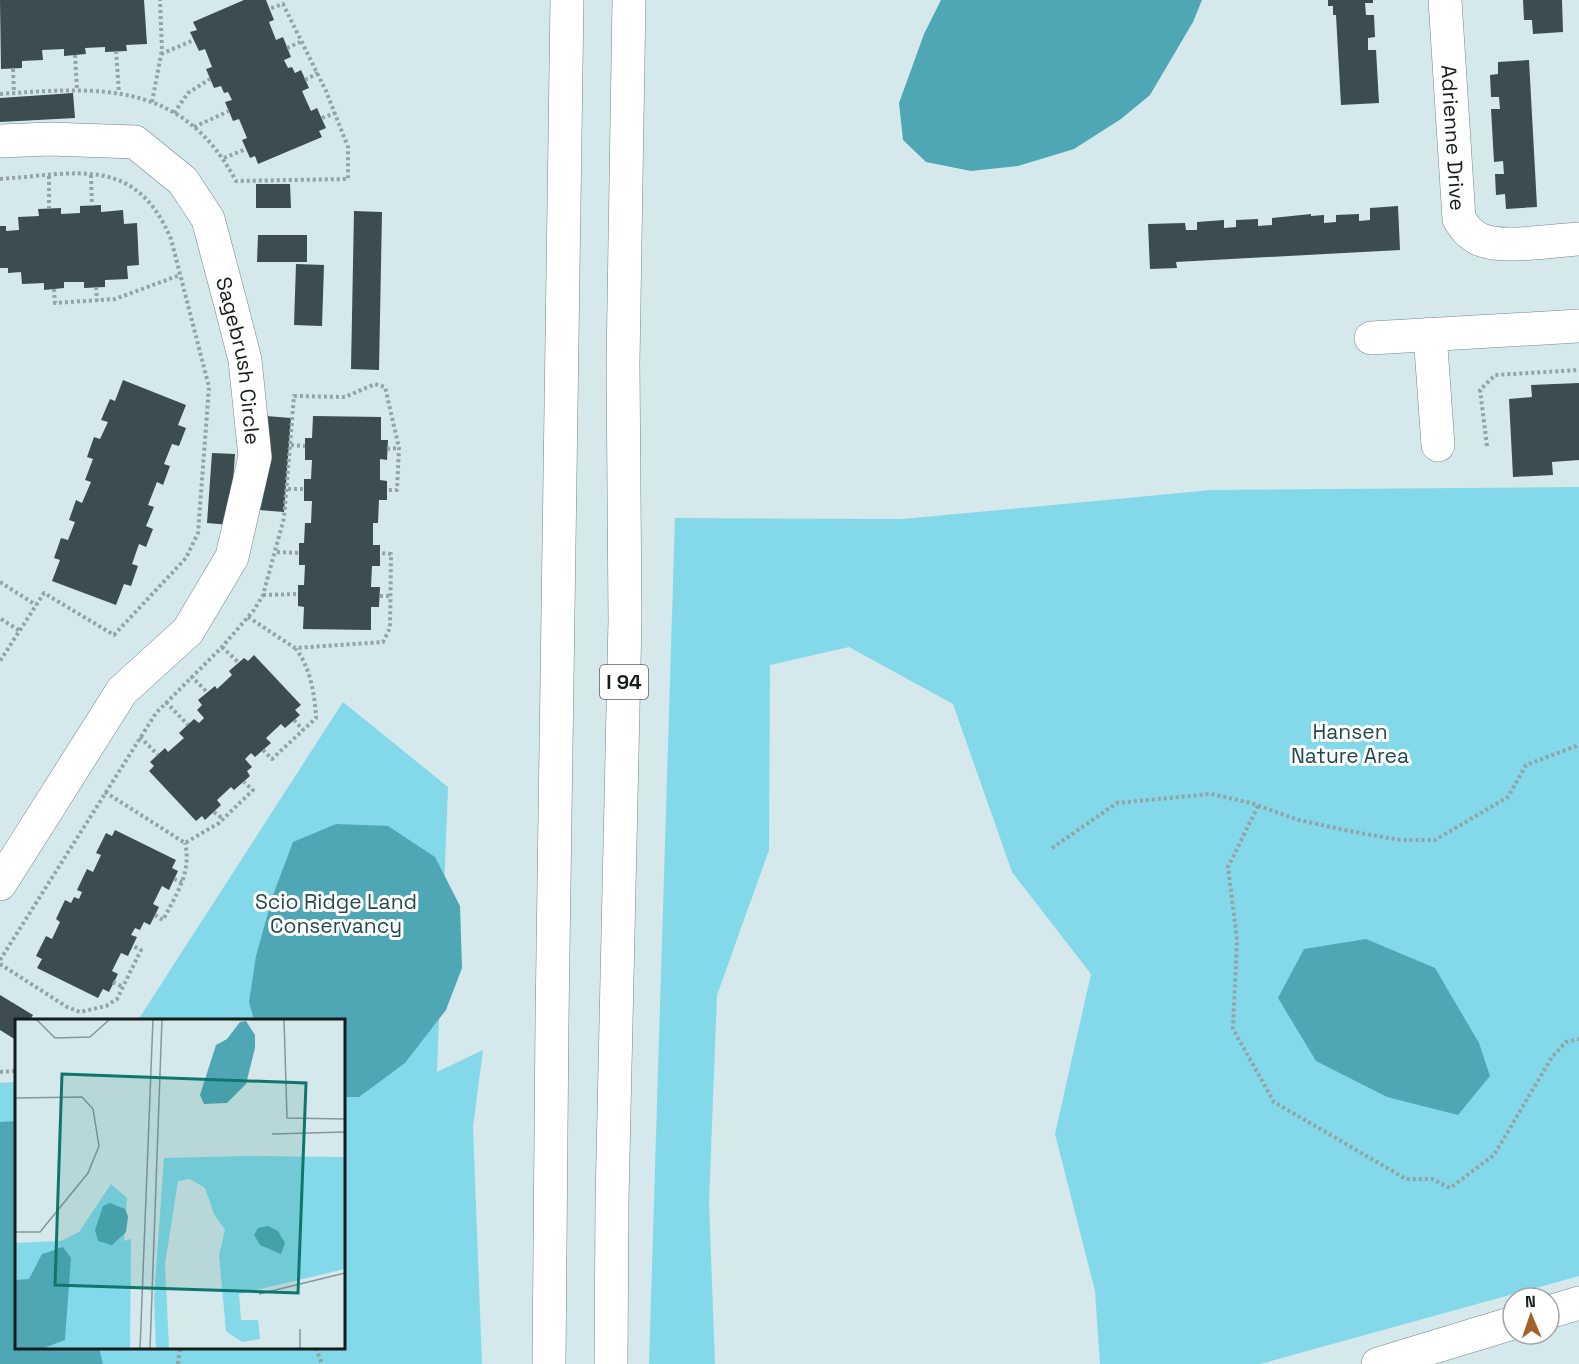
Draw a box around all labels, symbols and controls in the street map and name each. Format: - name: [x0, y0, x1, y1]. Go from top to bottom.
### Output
- street label: Adrienne Drive: [1436, 64, 1472, 212]
- street label: Sagebrush Circle: [210, 274, 267, 446]
- road number: I 94: [600, 665, 648, 699]
- park label: Hansen Nature Area: [1291, 718, 1409, 769]
- park label: Scio Ridge Land Conservancy: [255, 888, 417, 939]
- inset map: [15, 1019, 345, 1349]
- north arrow: [1501, 1286, 1561, 1346]
- text: N: [1525, 1291, 1536, 1312]

